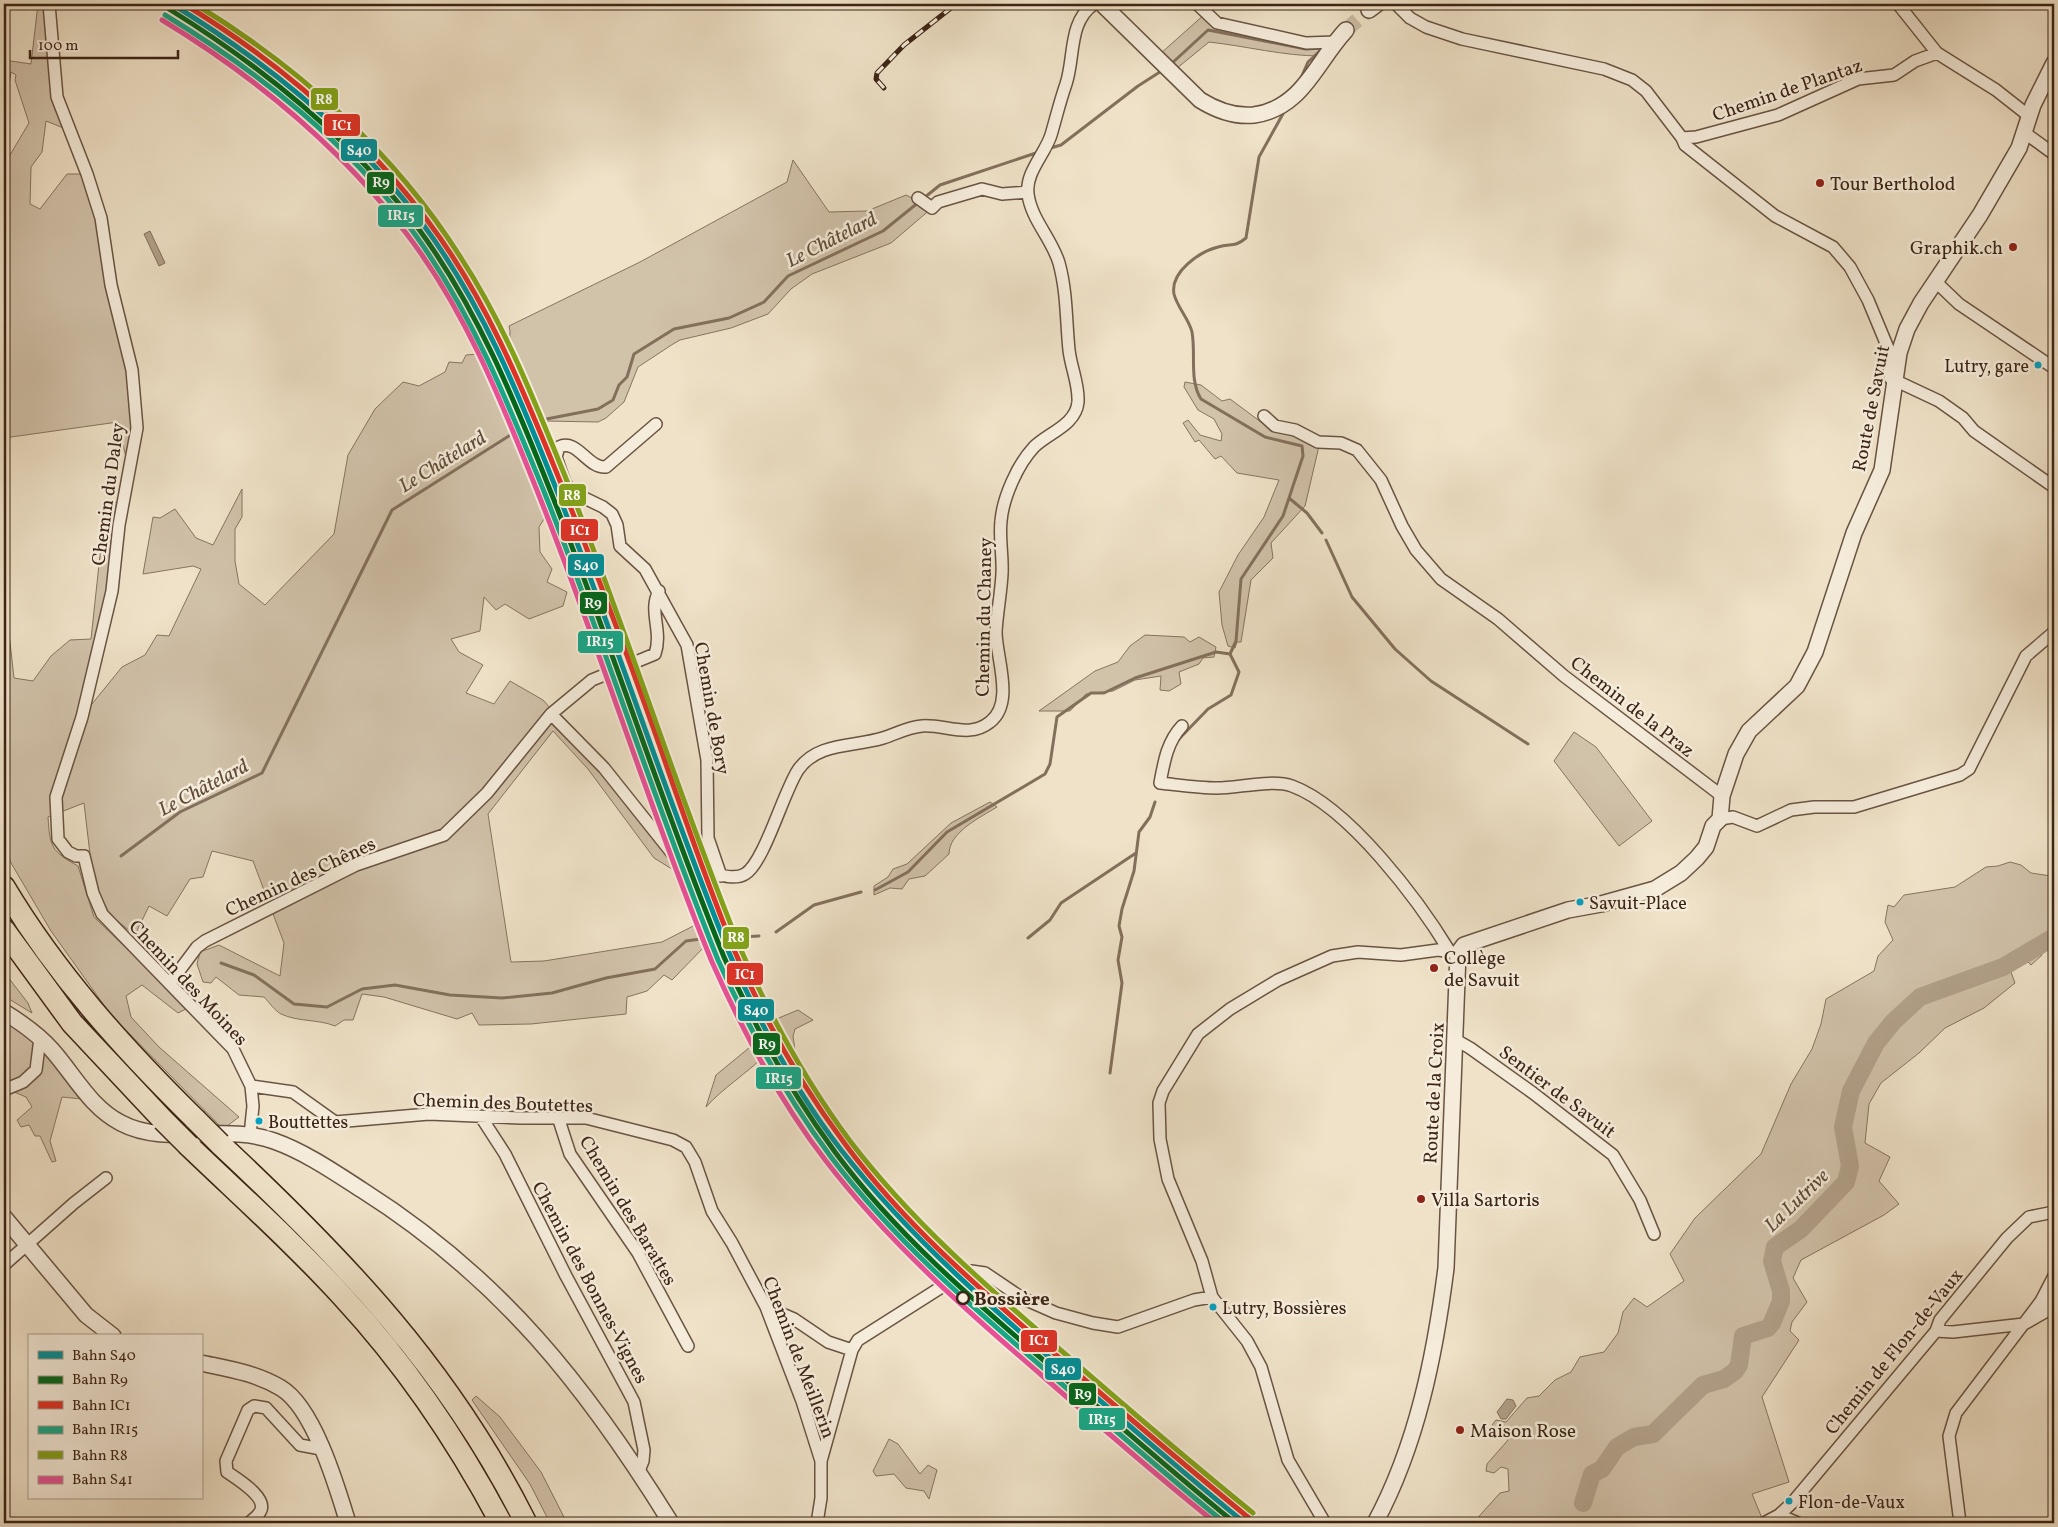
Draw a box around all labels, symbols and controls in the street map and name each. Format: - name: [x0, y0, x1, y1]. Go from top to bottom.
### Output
- scale bar: [30, 28, 178, 60]
- text: 100 m: [38, 36, 78, 57]
- street label: Chemin de Plantaz: [1709, 53, 1866, 129]
- line badge: R8: [310, 87, 339, 111]
- text: R8: [315, 91, 333, 110]
- line badge: IC1: [323, 113, 361, 137]
- text: IC1: [332, 117, 352, 136]
- line badge: S40: [340, 138, 378, 162]
- text: S40: [347, 142, 372, 161]
- line badge: R9: [366, 171, 395, 195]
- place label: Tour Bertholod: [1830, 172, 1956, 198]
- text: R9: [372, 174, 390, 193]
- marker: Tour Bertholod: [1814, 177, 1826, 189]
- line badge: IR15: [377, 204, 424, 228]
- water label: Le Châtelard: [782, 206, 883, 276]
- text: IR15: [387, 207, 415, 226]
- place label: Graphik.ch: [1910, 236, 2003, 262]
- marker: Graphik.ch: [2007, 241, 2019, 253]
- street label: Route de Savuit: [1847, 342, 1897, 474]
- place label: Lutry, gare: [1944, 355, 2029, 380]
- marker: Lutry, gare: [2033, 360, 2043, 370]
- street label: Chemin du Daley: [86, 421, 132, 567]
- water label: Le Châtelard: [394, 424, 493, 501]
- line badge: R8: [558, 483, 587, 507]
- text: R8: [563, 487, 581, 506]
- line badge: IC1: [560, 518, 599, 542]
- text: IC1: [570, 522, 590, 541]
- street label: Chemin du Chaney: [971, 537, 999, 697]
- line badge: S40: [567, 553, 605, 577]
- text: S40: [574, 557, 599, 576]
- line badge: R9: [579, 591, 608, 615]
- text: R9: [584, 595, 602, 614]
- line badge: IR15: [577, 630, 624, 654]
- text: IR15: [586, 633, 614, 652]
- street label: Chemin de Bory: [687, 640, 735, 777]
- street label: Chemin de la Praz: [1564, 651, 1699, 764]
- water label: Le Châtelard: [154, 753, 254, 824]
- street label: Chemin des Chênes: [221, 832, 380, 924]
- place label: Savuit-Place: [1589, 892, 1687, 917]
- marker: Savuit-Place: [1575, 897, 1585, 907]
- street label: Chemin des Moines: [122, 915, 253, 1052]
- line badge: R8: [722, 926, 750, 950]
- text: R8: [727, 929, 745, 948]
- place label: Collège de Savuit: [1444, 946, 1520, 994]
- line badge: IC1: [726, 962, 764, 986]
- marker: Collège de Savuit: [1428, 962, 1440, 974]
- text: IC1: [735, 966, 755, 985]
- line badge: S40: [737, 998, 775, 1022]
- text: S40: [744, 1002, 769, 1021]
- street label: Route de la Croix: [1418, 1022, 1452, 1164]
- line badge: R9: [752, 1032, 781, 1056]
- text: R9: [758, 1036, 776, 1055]
- street label: Sentier de Savuit: [1493, 1040, 1621, 1145]
- line badge: IR15: [755, 1066, 802, 1090]
- text: IR15: [765, 1070, 793, 1089]
- street label: Chemin des Boutettes: [412, 1088, 593, 1120]
- place label: Bouttettes: [268, 1111, 348, 1136]
- marker: Bouttettes: [254, 1116, 264, 1126]
- street label: Chemin des Barattes: [572, 1131, 682, 1291]
- water label: La Lutrive: [1759, 1163, 1837, 1239]
- street label: Chemin des Bonnes-Vignes: [525, 1177, 654, 1389]
- place label: Villa Sartoris: [1431, 1188, 1540, 1214]
- marker: Villa Sartoris: [1415, 1193, 1427, 1205]
- street label: Chemin de Flon-de-Vaux: [1819, 1264, 1970, 1441]
- street label: Chemin de Meillerin: [755, 1273, 841, 1442]
- place label: Bossière: [974, 1287, 1050, 1313]
- marker: Bossière: [956, 1291, 970, 1305]
- place label: Lutry, Bossières: [1222, 1297, 1346, 1322]
- marker: Lutry, Bossières: [1208, 1302, 1218, 1312]
- line badge: IC1: [1020, 1329, 1058, 1353]
- text: IC1: [1029, 1332, 1049, 1351]
- legend: [28, 1334, 202, 1500]
- text: Bahn S40: [72, 1346, 136, 1367]
- line badge: S40: [1044, 1357, 1082, 1381]
- text: S40: [1051, 1361, 1076, 1380]
- text: Bahn R9: [72, 1370, 128, 1391]
- line badge: R9: [1068, 1382, 1097, 1406]
- text: R9: [1074, 1386, 1092, 1405]
- text: Bahn IC1: [72, 1396, 131, 1417]
- line badge: IR15: [1078, 1407, 1126, 1431]
- text: IR15: [1088, 1411, 1116, 1430]
- place label: Maison Rose: [1470, 1419, 1576, 1445]
- text: Bahn IR15: [72, 1420, 138, 1441]
- marker: Maison Rose: [1454, 1424, 1466, 1436]
- text: Bahn R8: [72, 1446, 128, 1467]
- text: Bahn S41: [72, 1470, 133, 1491]
- place label: Flon-de-Vaux: [1798, 1491, 1905, 1516]
- marker: Flon-de-Vaux: [1784, 1496, 1794, 1506]

